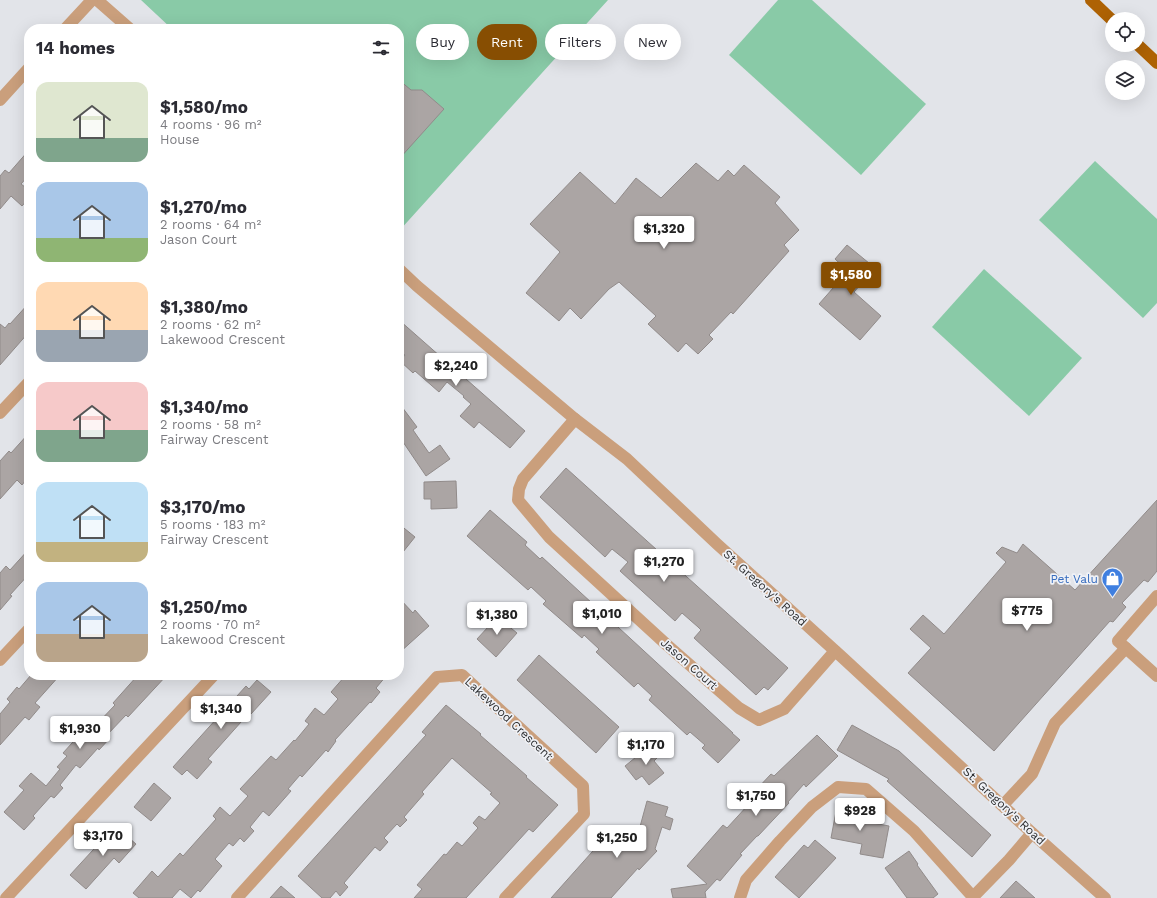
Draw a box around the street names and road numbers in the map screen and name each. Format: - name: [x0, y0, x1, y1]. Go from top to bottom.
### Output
- street label: St. Gregory's Road: [720, 547, 810, 629]
- street label: Jason Court: [658, 635, 720, 693]
- street label: Lakewood Crescent: [462, 675, 556, 763]
- street label: St. Gregory's Road: [960, 764, 1048, 848]

